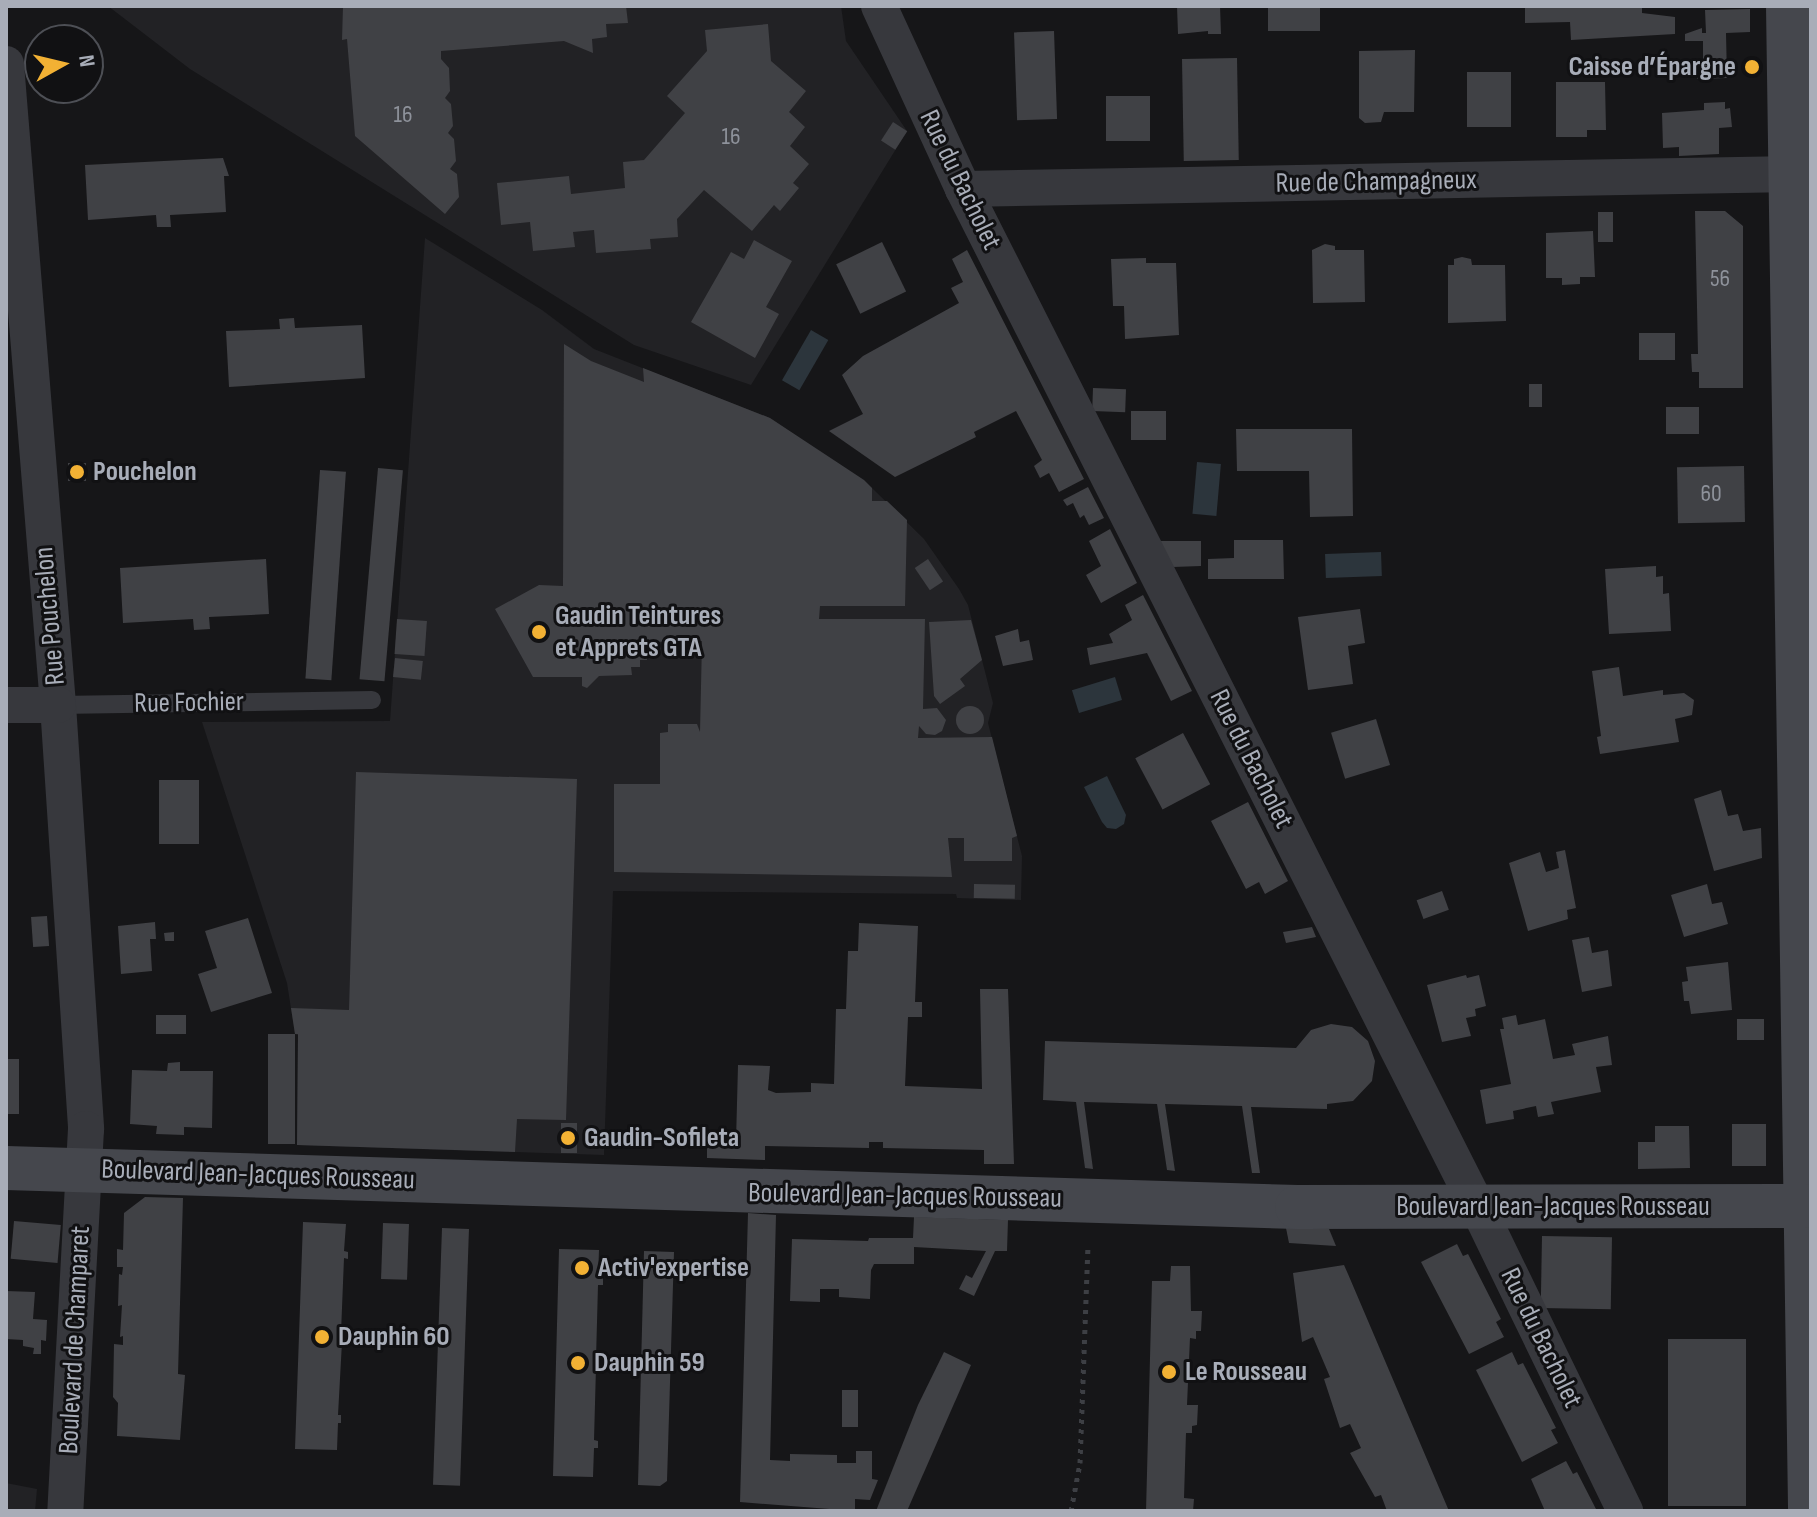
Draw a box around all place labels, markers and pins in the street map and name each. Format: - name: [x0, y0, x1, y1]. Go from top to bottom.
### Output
- place label: Caisse d’Épargne: [1569, 50, 1736, 84]
- marker: Caisse d’Épargne: [1743, 58, 1761, 76]
- place label: Pouchelon: [93, 455, 197, 489]
- marker: Pouchelon: [68, 463, 86, 481]
- place label: Gaudin Teintures et Apprets GTA: [555, 599, 721, 665]
- marker: Gaudin Teintures et Apprets GTA: [530, 623, 548, 641]
- place label: Gaudin-Sofileta: [584, 1121, 739, 1155]
- marker: Gaudin-Sofileta: [559, 1129, 577, 1147]
- place label: Activ'expertise: [598, 1251, 749, 1285]
- marker: Activ'expertise: [573, 1259, 591, 1277]
- place label: Dauphin 60: [338, 1320, 450, 1354]
- marker: Dauphin 60: [313, 1328, 331, 1346]
- place label: Dauphin 59: [594, 1346, 705, 1380]
- marker: Dauphin 59: [569, 1354, 587, 1372]
- place label: Le Rousseau: [1185, 1355, 1307, 1389]
- marker: Le Rousseau: [1160, 1363, 1178, 1381]

